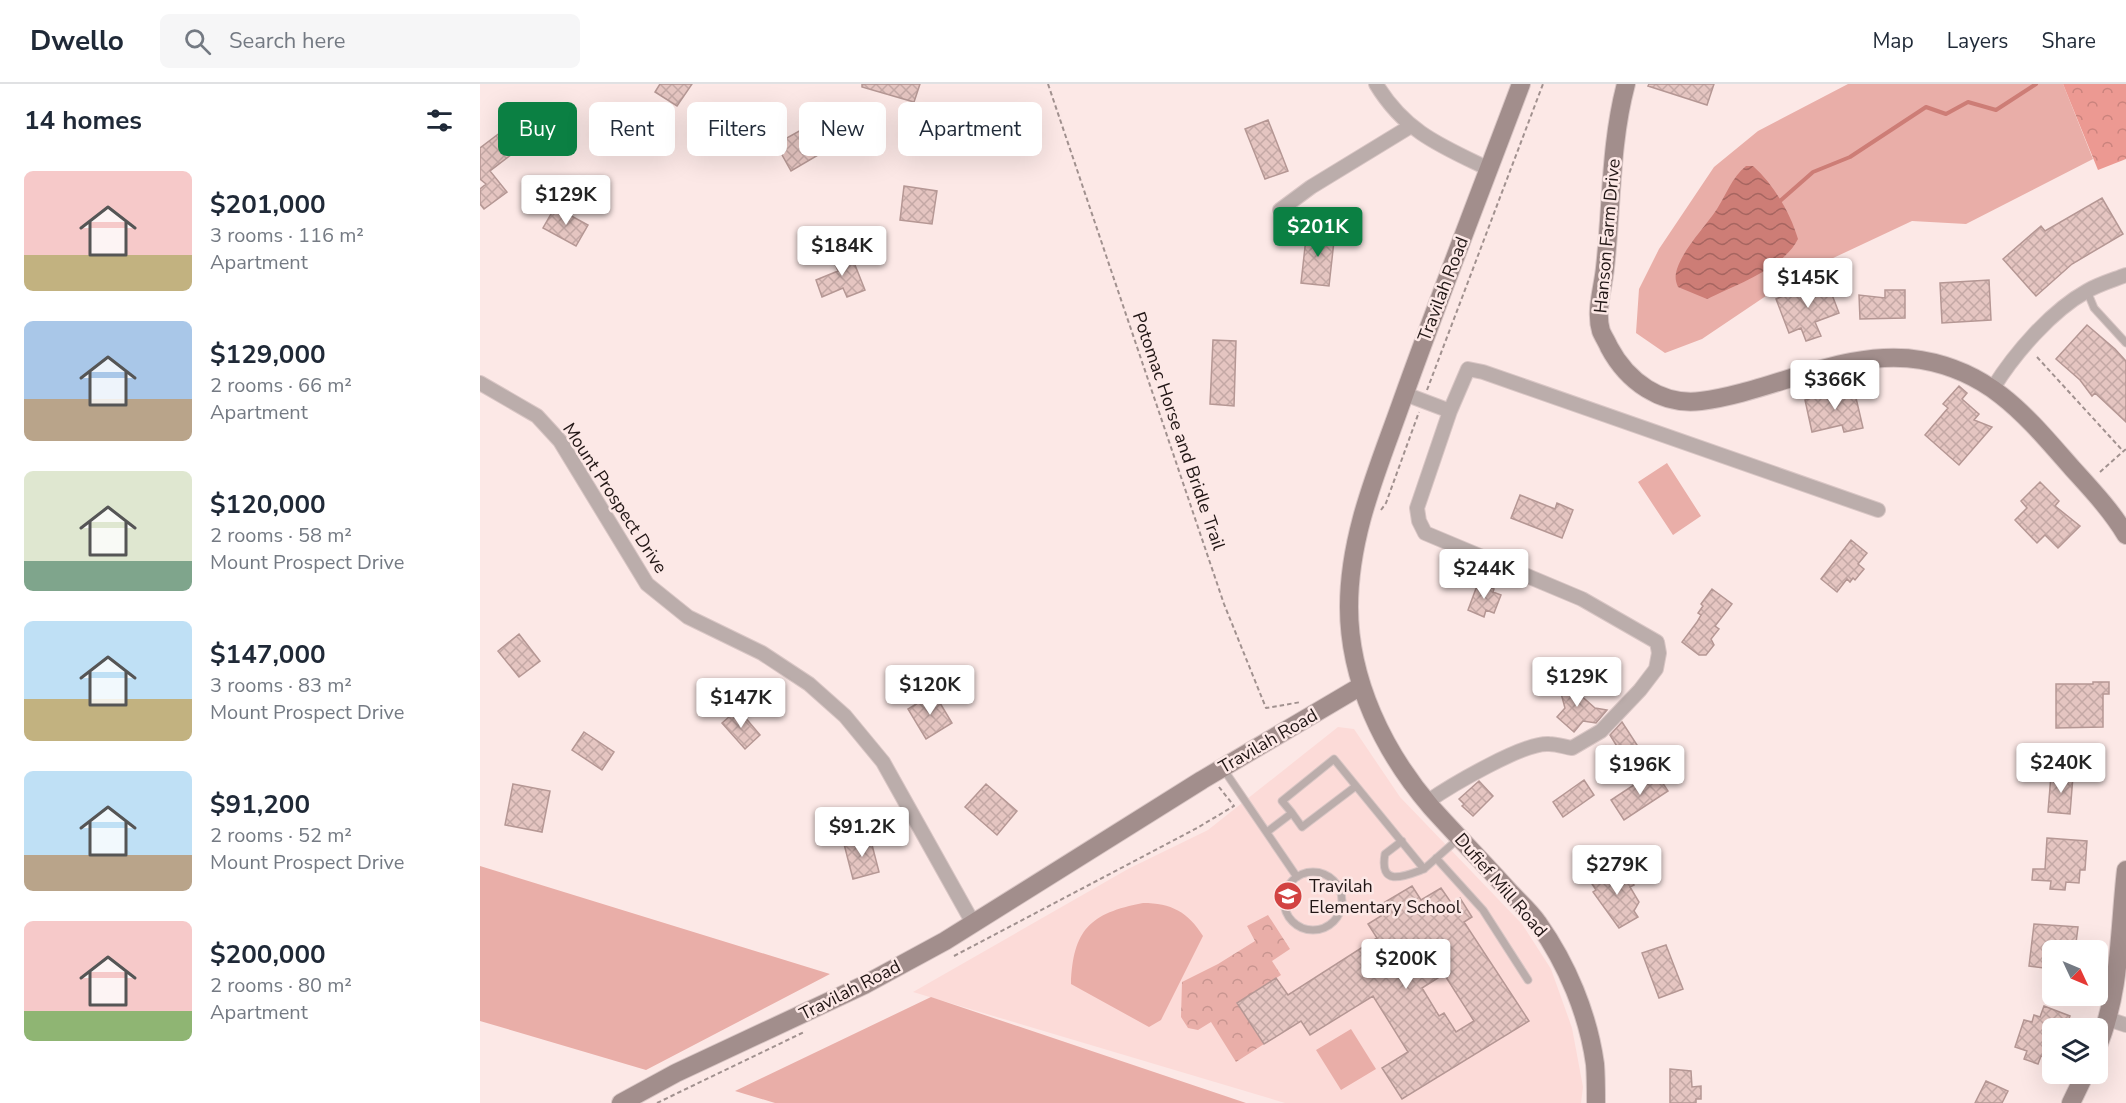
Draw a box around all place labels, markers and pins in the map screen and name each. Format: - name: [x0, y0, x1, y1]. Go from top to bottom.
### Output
- pin: $129K: [524, 175, 608, 226]
- pin: $201K: [1276, 207, 1360, 258]
- pin: $184K: [800, 226, 884, 277]
- pin: $145K: [1766, 258, 1850, 309]
- pin: $366K: [1793, 360, 1877, 411]
- pin: $244K: [1442, 549, 1526, 600]
- pin: $129K: [1535, 657, 1619, 708]
- pin: $120K: [888, 665, 972, 716]
- pin: $147K: [699, 678, 783, 729]
- pin: $240K: [2019, 743, 2103, 794]
- pin: $196K: [1598, 745, 1682, 796]
- pin: $91.2K: [813, 807, 911, 858]
- pin: $279K: [1575, 845, 1659, 896]
- place label: Travilah Elementary School: [1309, 874, 1462, 919]
- school or university icon: Travilah Elementary School: [1272, 880, 1304, 912]
- pin: $200K: [1364, 939, 1448, 990]

